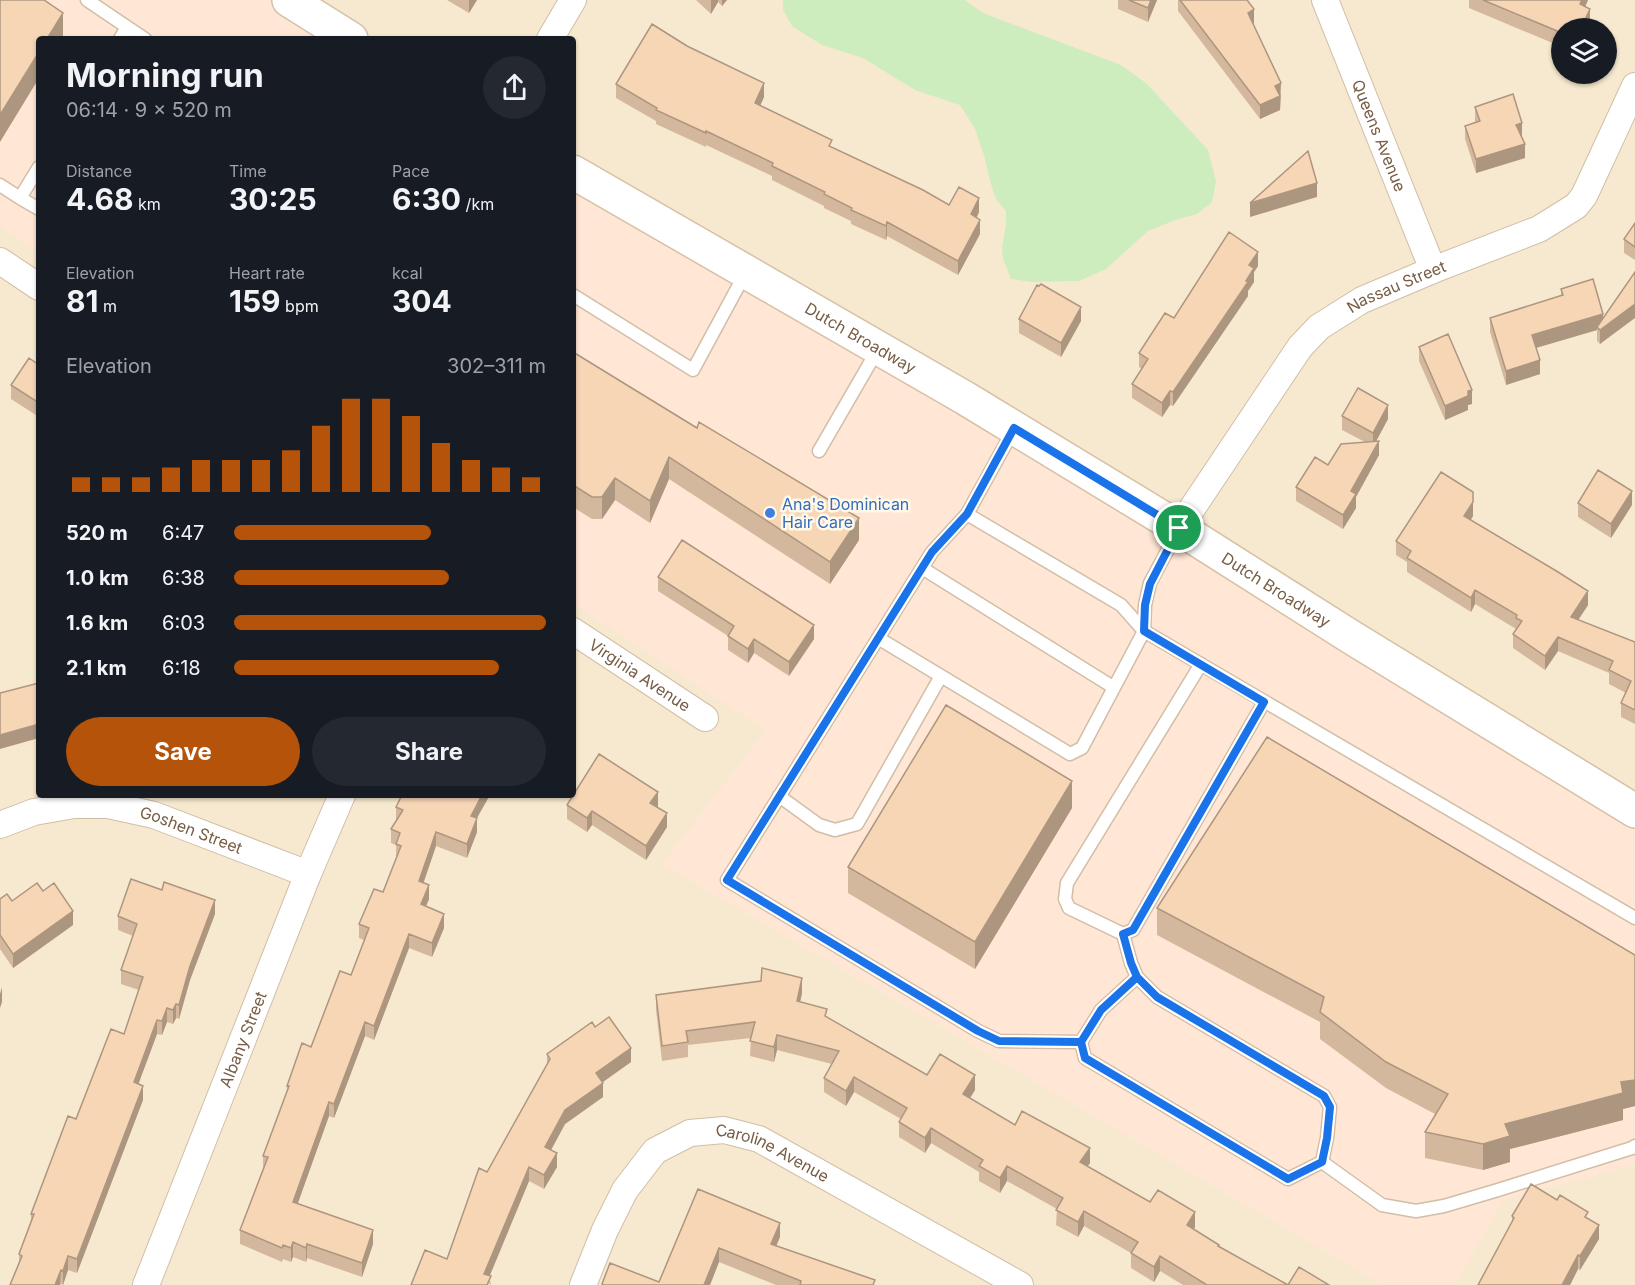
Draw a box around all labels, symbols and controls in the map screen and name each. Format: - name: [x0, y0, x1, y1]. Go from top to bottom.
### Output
- map controls: [1551, 18, 1617, 84]
- button: layers: [1551, 18, 1617, 84]
- text: Morning run: [66, 55, 264, 95]
- button: share: [483, 56, 546, 119]
- street label: Queens Avenue: [1348, 77, 1411, 195]
- text: 06:14 · 9 × 520 m: [66, 98, 232, 122]
- text: Distance: [66, 161, 132, 181]
- text: Time: [229, 161, 267, 181]
- text: Pace: [392, 161, 430, 181]
- text: 4.68: [66, 181, 133, 217]
- text: 30:25: [229, 181, 317, 217]
- text: 6:30: [392, 181, 461, 217]
- text: km: [133, 194, 161, 214]
- text: /km: [461, 194, 494, 214]
- street label: Nassau Street: [1343, 256, 1449, 317]
- text: Elevation: [66, 263, 135, 283]
- text: Heart rate: [229, 263, 305, 283]
- text: kcal: [392, 263, 423, 283]
- text: 81: [66, 283, 98, 319]
- text: 159: [229, 283, 281, 319]
- text: 304: [392, 283, 452, 319]
- text: m: [98, 296, 117, 316]
- text: bpm: [281, 296, 319, 316]
- street label: Dutch Broadway: [802, 298, 920, 378]
- text: Elevation: [66, 354, 152, 378]
- text: 302–311 m: [447, 354, 546, 378]
- place label: Ana's Dominican Hair Care: [782, 494, 909, 532]
- pin: [1153, 502, 1204, 553]
- marker: Ana's Dominican Hair Care: [763, 506, 777, 520]
- icon: arrive: [1162, 511, 1195, 544]
- text: 520 m: [66, 521, 128, 545]
- text: 6:47: [162, 521, 204, 545]
- street label: Dutch Broadway: [1218, 548, 1334, 631]
- text: 1.0 km: [66, 566, 129, 590]
- text: 6:38: [162, 566, 205, 590]
- text: 1.6 km: [66, 611, 128, 635]
- text: 6:03: [162, 611, 205, 635]
- street label: Virginia Avenue: [585, 634, 694, 716]
- text: 2.1 km: [66, 656, 127, 680]
- text: 6:18: [162, 656, 201, 680]
- button: Save: [66, 717, 300, 786]
- button: Share: [312, 717, 546, 786]
- street label: Goshen Street: [138, 802, 245, 858]
- street label: Albany Street: [215, 988, 271, 1090]
- street label: Caroline Avenue: [715, 1120, 833, 1186]

